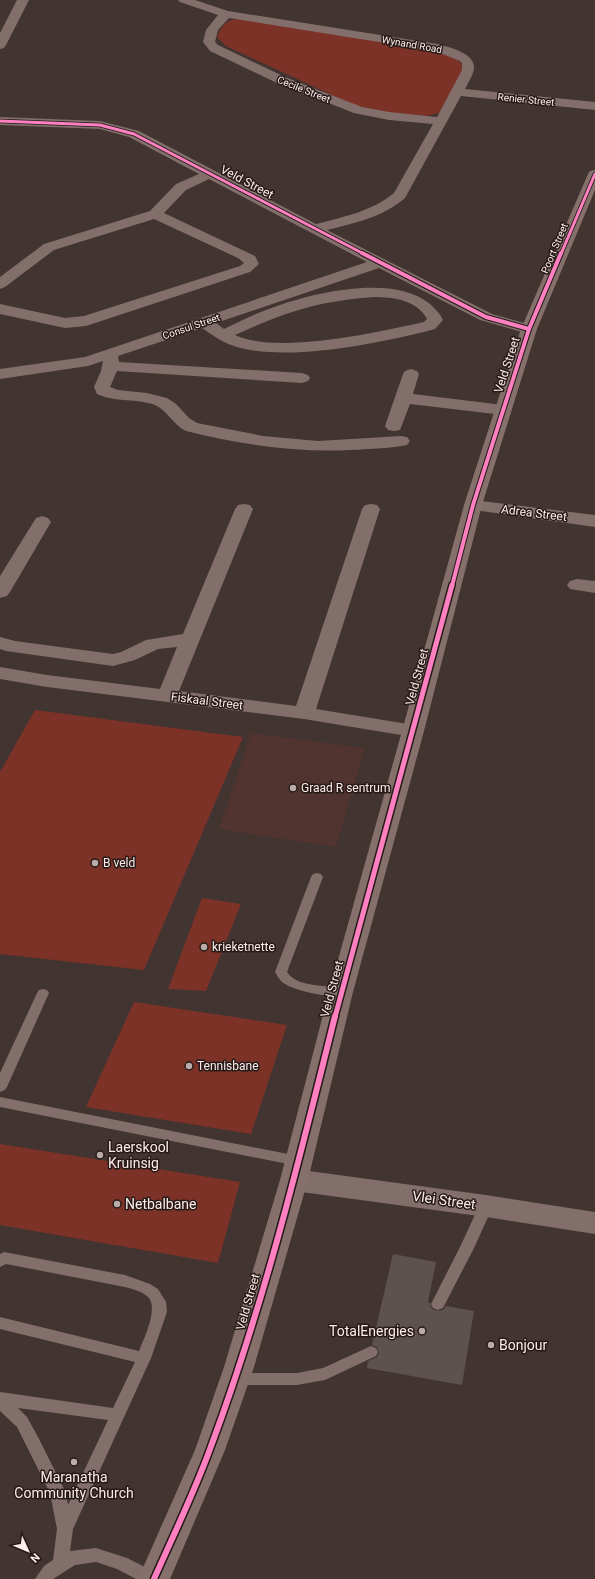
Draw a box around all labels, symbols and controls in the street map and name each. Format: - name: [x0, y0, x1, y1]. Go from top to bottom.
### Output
- street label: Wynand Road: [381, 34, 443, 55]
- street label: Cecile Street: [276, 74, 332, 105]
- street label: Renier Street: [497, 91, 555, 108]
- street label: Veld Street: [218, 162, 276, 202]
- street label: Poort Street: [539, 221, 570, 275]
- street label: Consul Street: [161, 312, 221, 341]
- street label: Veld Street: [491, 335, 523, 395]
- street label: Adrea Street: [500, 502, 568, 524]
- street label: Veld Street: [403, 647, 431, 707]
- street label: Fiskaal Street: [170, 690, 244, 712]
- place label: Graad R sentrum: [301, 781, 391, 795]
- marker: Graad R sentrum: [288, 783, 298, 793]
- place label: B veld: [103, 856, 135, 870]
- marker: B veld: [90, 858, 100, 868]
- place label: krieketnette: [212, 940, 275, 954]
- marker: krieketnette: [199, 942, 209, 952]
- street label: Veld Street: [318, 959, 346, 1019]
- place label: Tennisbane: [197, 1059, 259, 1073]
- marker: Tennisbane: [184, 1061, 194, 1071]
- place label: Laerskool Kruinsig: [108, 1139, 169, 1171]
- marker: Laerskool Kruinsig: [95, 1150, 105, 1160]
- street label: Vlei Street: [411, 1188, 477, 1212]
- place label: Netbalbane: [125, 1196, 197, 1212]
- marker: Netbalbane: [112, 1199, 122, 1209]
- street label: Veld Street: [233, 1272, 263, 1332]
- place label: TotalEnergies: [329, 1323, 414, 1339]
- marker: TotalEnergies: [417, 1326, 427, 1336]
- place label: Bonjour: [499, 1337, 547, 1353]
- marker: Bonjour: [486, 1340, 496, 1350]
- marker: Maranatha Community Church: [69, 1457, 79, 1467]
- place label: Maranatha Community Church: [14, 1469, 134, 1501]
- north arrow: [8, 1531, 48, 1571]
- text: N: [27, 1550, 42, 1565]

